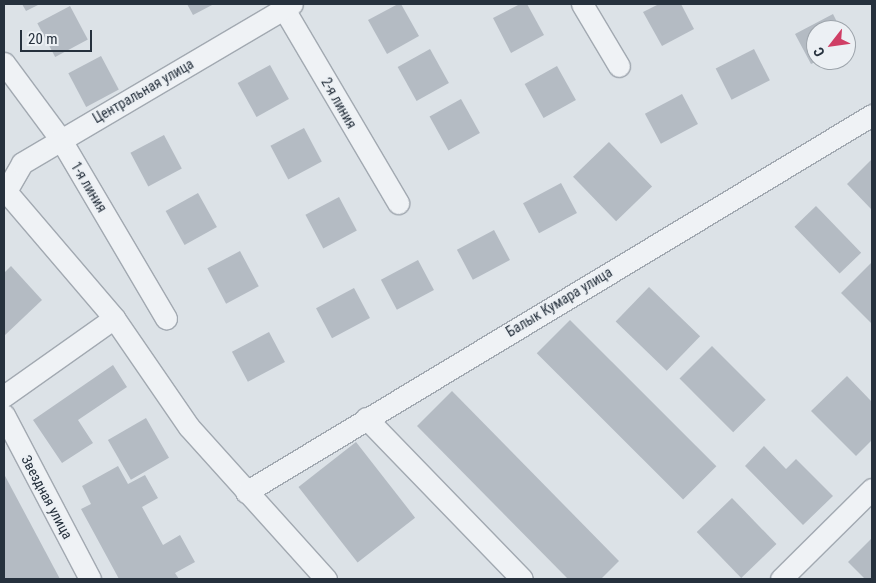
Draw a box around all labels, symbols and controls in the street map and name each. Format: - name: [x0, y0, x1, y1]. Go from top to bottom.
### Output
- scale bar: [22, 20, 95, 52]
- north arrow: [806, 20, 856, 70]
- text: 20 m: [28, 30, 58, 48]
- text: С: [810, 45, 828, 59]
- street label: Центральная улица: [90, 55, 196, 127]
- street label: 2-я линия: [318, 75, 360, 131]
- street label: 1-я линия: [67, 159, 111, 215]
- street label: Балык Кумара улица: [503, 264, 615, 340]
- street label: Звездная улица: [18, 452, 76, 542]

